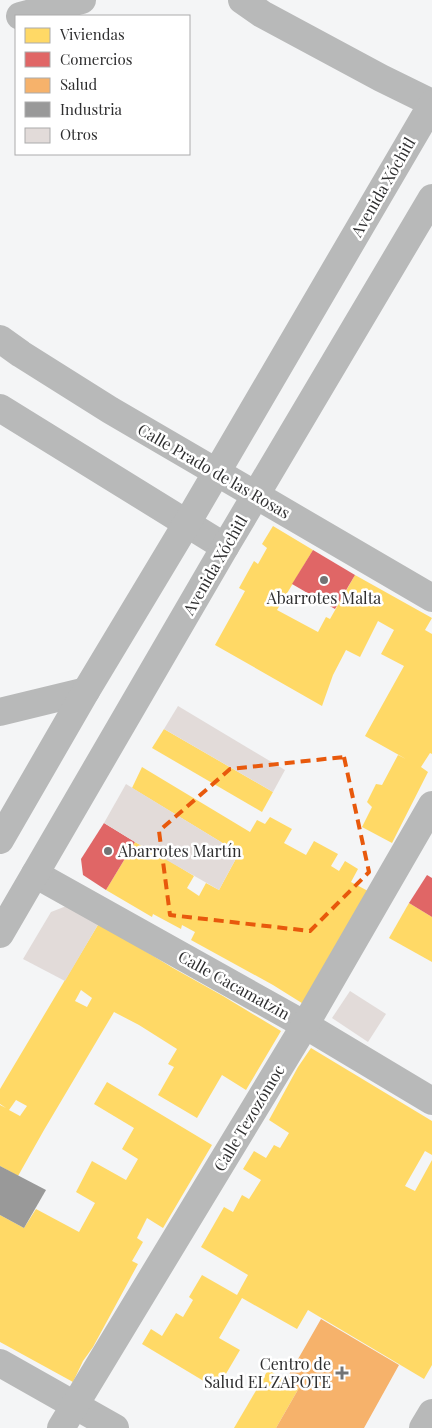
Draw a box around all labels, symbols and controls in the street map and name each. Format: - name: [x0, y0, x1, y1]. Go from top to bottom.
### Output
- legend: [15, 15, 190, 155]
- text: Viviendas: [59, 24, 125, 44]
- text: Comercios: [60, 49, 132, 69]
- text: Salud: [60, 74, 98, 94]
- text: Industria: [60, 99, 123, 119]
- text: Otros: [60, 124, 98, 144]
- street label: Avenida Xóchitl: [345, 133, 420, 241]
- street label: Calle Prado de las Rosas: [134, 418, 294, 523]
- street label: Avenida Xóchitl: [177, 511, 252, 619]
- marker: Abarrotes Malta: [318, 574, 330, 586]
- place label: Abarrotes Malta: [266, 587, 381, 608]
- place label: Abarrotes Martín: [117, 840, 242, 861]
- marker: Abarrotes Martín: [102, 845, 114, 857]
- street label: Calle Cacamatzin: [175, 945, 294, 1024]
- street label: Calle Tezozómoc: [209, 1060, 289, 1175]
- place label: Centro de Salud EL ZAPOTE: [204, 1353, 331, 1392]
- marker: Centro de Salud EL ZAPOTE: [335, 1366, 349, 1380]

